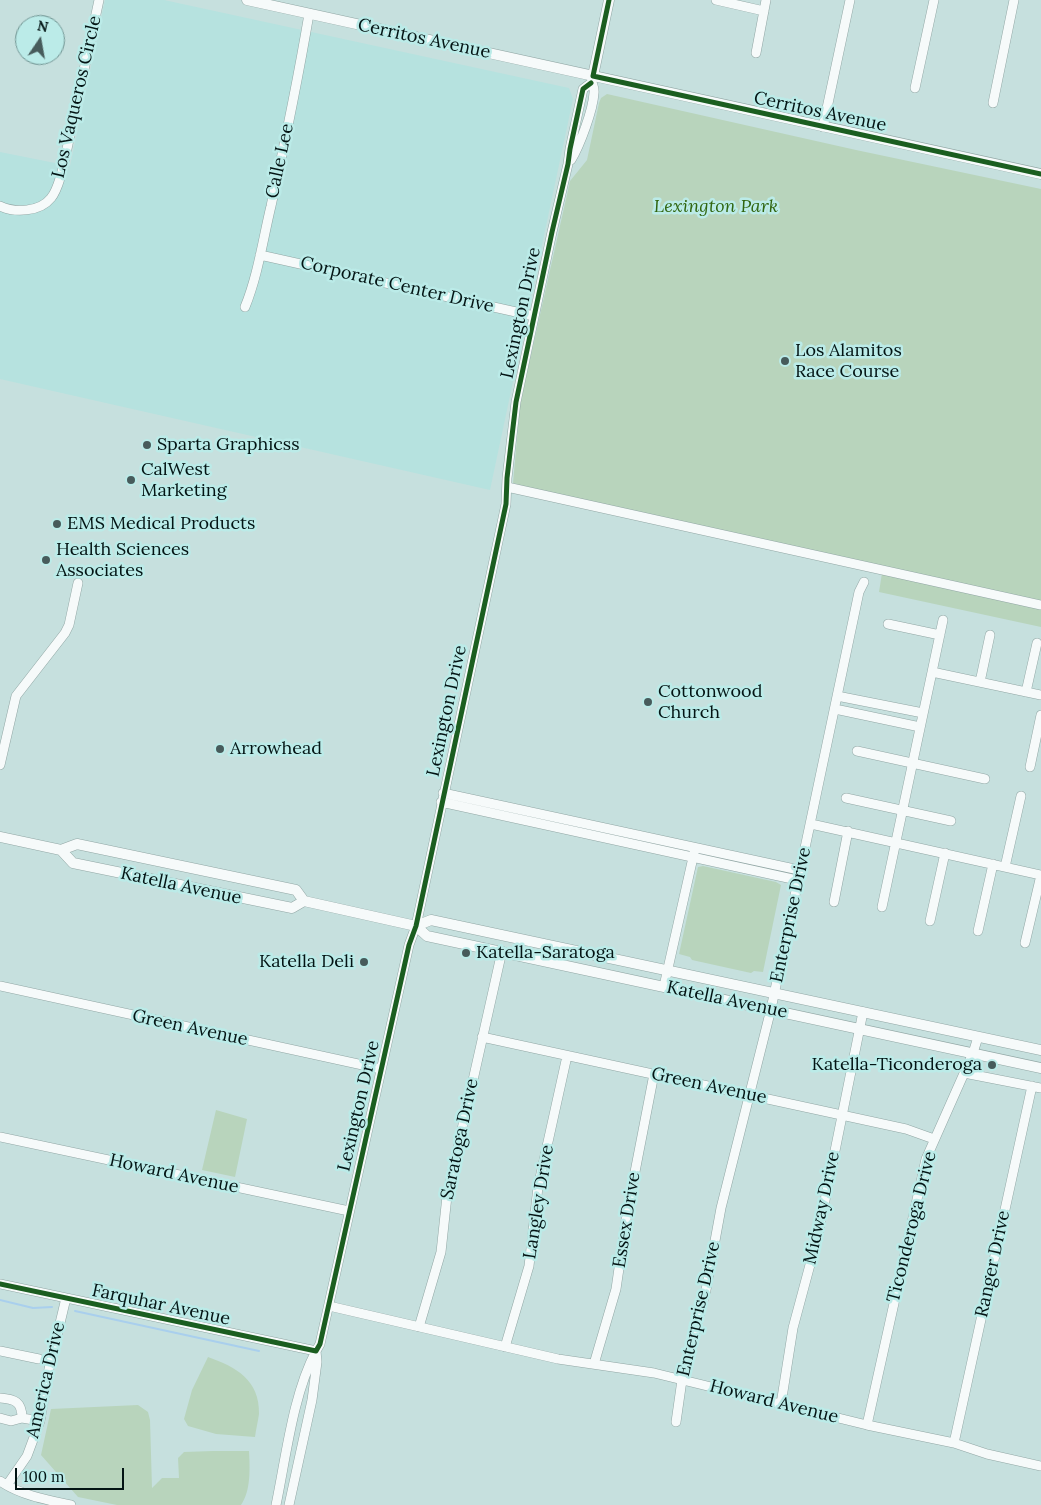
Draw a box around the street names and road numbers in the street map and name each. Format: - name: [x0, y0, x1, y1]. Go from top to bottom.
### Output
- street label: Los Vaqueros Circle: [48, 14, 106, 180]
- street label: Cerritos Avenue: [356, 14, 492, 64]
- street label: Cerritos Avenue: [752, 87, 888, 137]
- street label: Calle Lee: [262, 122, 298, 200]
- street label: Lexington Drive: [497, 245, 545, 381]
- street label: Corporate Center Drive: [298, 252, 496, 318]
- street label: Lexington Drive: [423, 643, 471, 779]
- street label: Enterprise Drive: [766, 845, 816, 985]
- street label: Katella Avenue: [119, 863, 243, 909]
- street label: Katella Avenue: [665, 977, 789, 1023]
- street label: Green Avenue: [130, 1005, 250, 1051]
- street label: Lexington Drive: [333, 1038, 385, 1174]
- street label: Green Avenue: [649, 1063, 769, 1109]
- street label: Saratoga Drive: [437, 1077, 483, 1201]
- street label: Langley Drive: [519, 1143, 559, 1261]
- street label: Ticonderoga Drive: [883, 1149, 941, 1305]
- street label: Howard Avenue: [107, 1150, 241, 1198]
- street label: Midway Drive: [799, 1150, 845, 1266]
- street label: Essex Drive: [609, 1170, 645, 1270]
- street label: Ranger Drive: [971, 1209, 1015, 1319]
- street label: Enterprise Drive: [673, 1239, 725, 1379]
- street label: Farquhar Avenue: [90, 1280, 232, 1330]
- street label: America Drive: [22, 1320, 70, 1440]
- street label: Howard Avenue: [707, 1376, 841, 1428]

